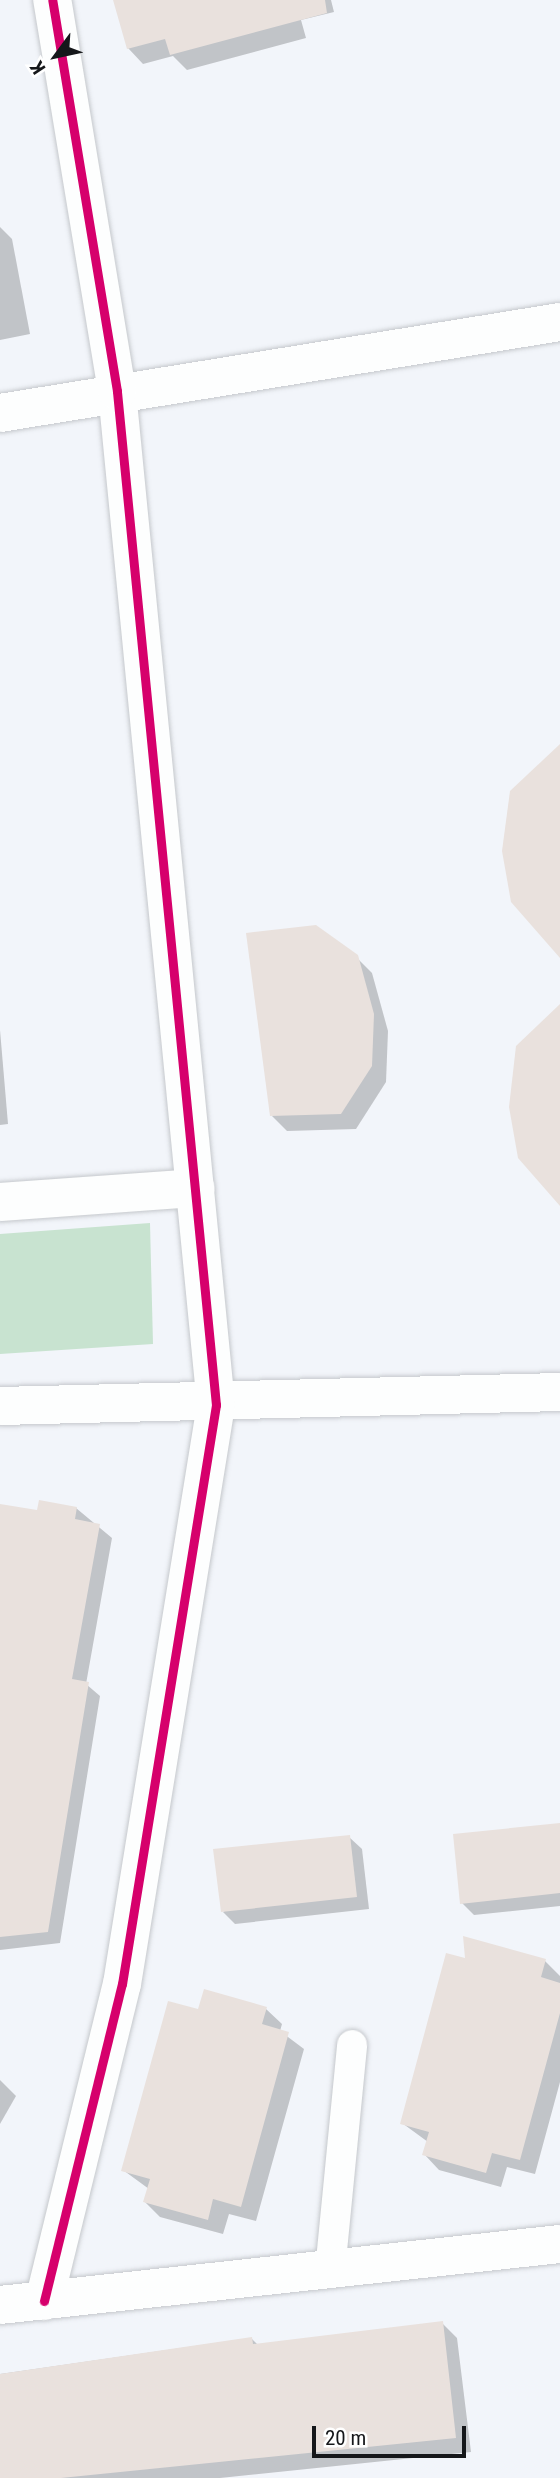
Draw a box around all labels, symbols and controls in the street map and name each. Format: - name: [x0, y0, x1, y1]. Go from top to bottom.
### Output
- north arrow: [21, 21, 91, 91]
- text: K: [25, 57, 50, 78]
- scale bar: [315, 2412, 469, 2456]
- text: 20 m: [325, 2426, 366, 2450]

